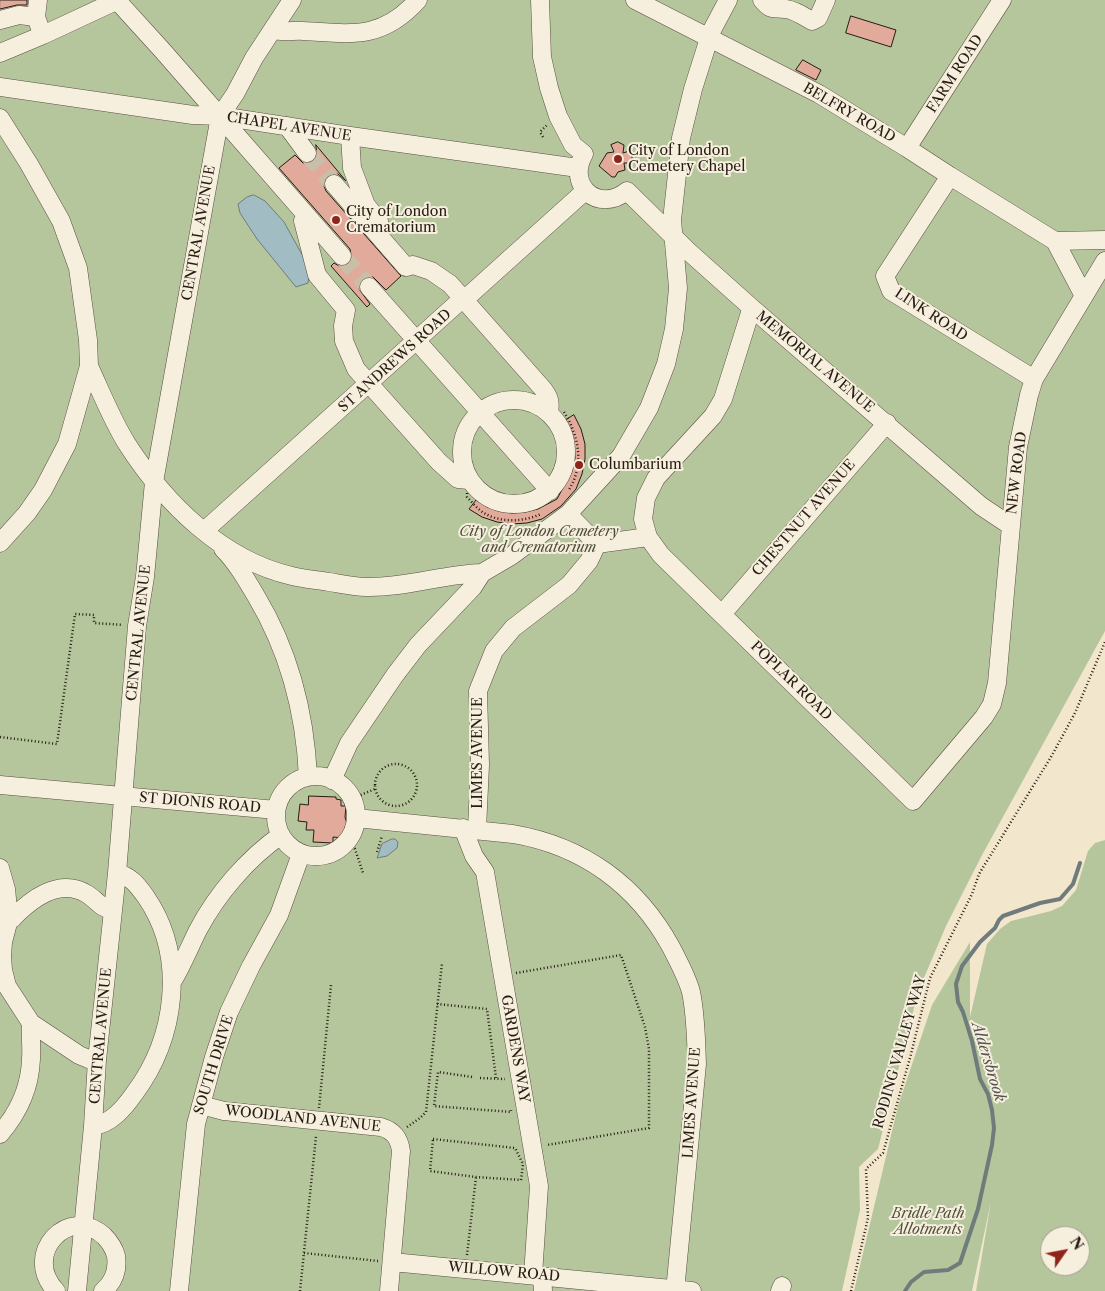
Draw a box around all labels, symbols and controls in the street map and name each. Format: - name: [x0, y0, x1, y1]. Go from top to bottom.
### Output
- street label: FARM ROAD: [924, 32, 986, 116]
- street label: BELFRY ROAD: [800, 80, 898, 146]
- street label: CHAPEL AVENUE: [226, 109, 352, 145]
- place label: City of London Cemetery Chapel: [628, 143, 745, 176]
- marker: City of London Cemetery Chapel: [612, 153, 624, 165]
- street label: CENTRAL AVENUE: [179, 164, 219, 302]
- place label: City of London Crematorium: [346, 204, 447, 236]
- marker: City of London Crematorium: [330, 214, 342, 226]
- street label: LINK ROAD: [891, 285, 971, 345]
- street label: ST ANDREWS ROAD: [335, 306, 455, 416]
- street label: MEMORIAL AVENUE: [753, 308, 877, 416]
- street label: NEW ROAD: [1004, 431, 1030, 515]
- street label: CHESTNUT AVENUE: [749, 456, 859, 580]
- place label: Columbarium: [589, 457, 682, 473]
- marker: Columbarium: [573, 459, 585, 471]
- park label: City of London Cemetery and Crematorium: [459, 524, 619, 556]
- street label: CENTRAL AVENUE: [123, 564, 155, 702]
- street label: POPLAR ROAD: [747, 638, 835, 724]
- street label: LIMES AVENUE: [470, 697, 486, 809]
- street label: ST DIONIS ROAD: [138, 789, 262, 817]
- street label: CENTRAL AVENUE: [87, 967, 115, 1105]
- street label: RODING VALLEY WAY: [870, 973, 930, 1131]
- street label: GARDENS WAY: [497, 994, 533, 1104]
- street label: SOUTH DRIVE: [191, 1013, 237, 1117]
- water label: Aldersbrook: [967, 1020, 1009, 1104]
- street label: LIMES AVENUE: [680, 1047, 704, 1159]
- street label: WOODLAND AVENUE: [224, 1102, 382, 1136]
- park label: Bridle Path Allotments: [892, 1206, 964, 1238]
- north arrow: [1040, 1226, 1090, 1276]
- text: N: [1066, 1233, 1088, 1253]
- street label: WILLOW ROAD: [447, 1259, 561, 1285]

